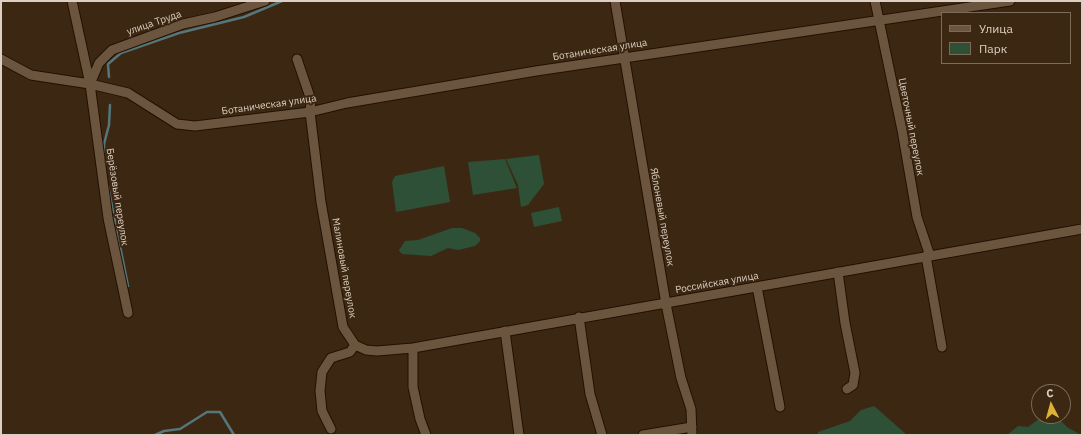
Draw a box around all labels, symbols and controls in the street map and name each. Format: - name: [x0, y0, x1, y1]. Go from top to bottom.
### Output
- street label: улица Труда: [125, 8, 183, 38]
- legend: [941, 12, 1071, 64]
- text: Улица: [979, 21, 1013, 36]
- street label: Ботаническая улица: [552, 37, 648, 63]
- text: Парк: [979, 41, 1007, 56]
- street label: Цветочный переулок: [896, 77, 926, 177]
- street label: Ботаническая улица: [221, 92, 317, 118]
- street label: Берёзовый переулок: [103, 147, 131, 247]
- street label: Яблоневый переулок: [647, 167, 677, 267]
- street label: Малиновый переулок: [329, 217, 359, 319]
- street label: Российская улица: [674, 270, 760, 296]
- north arrow: [1031, 384, 1071, 424]
- text: С: [1046, 386, 1054, 400]

